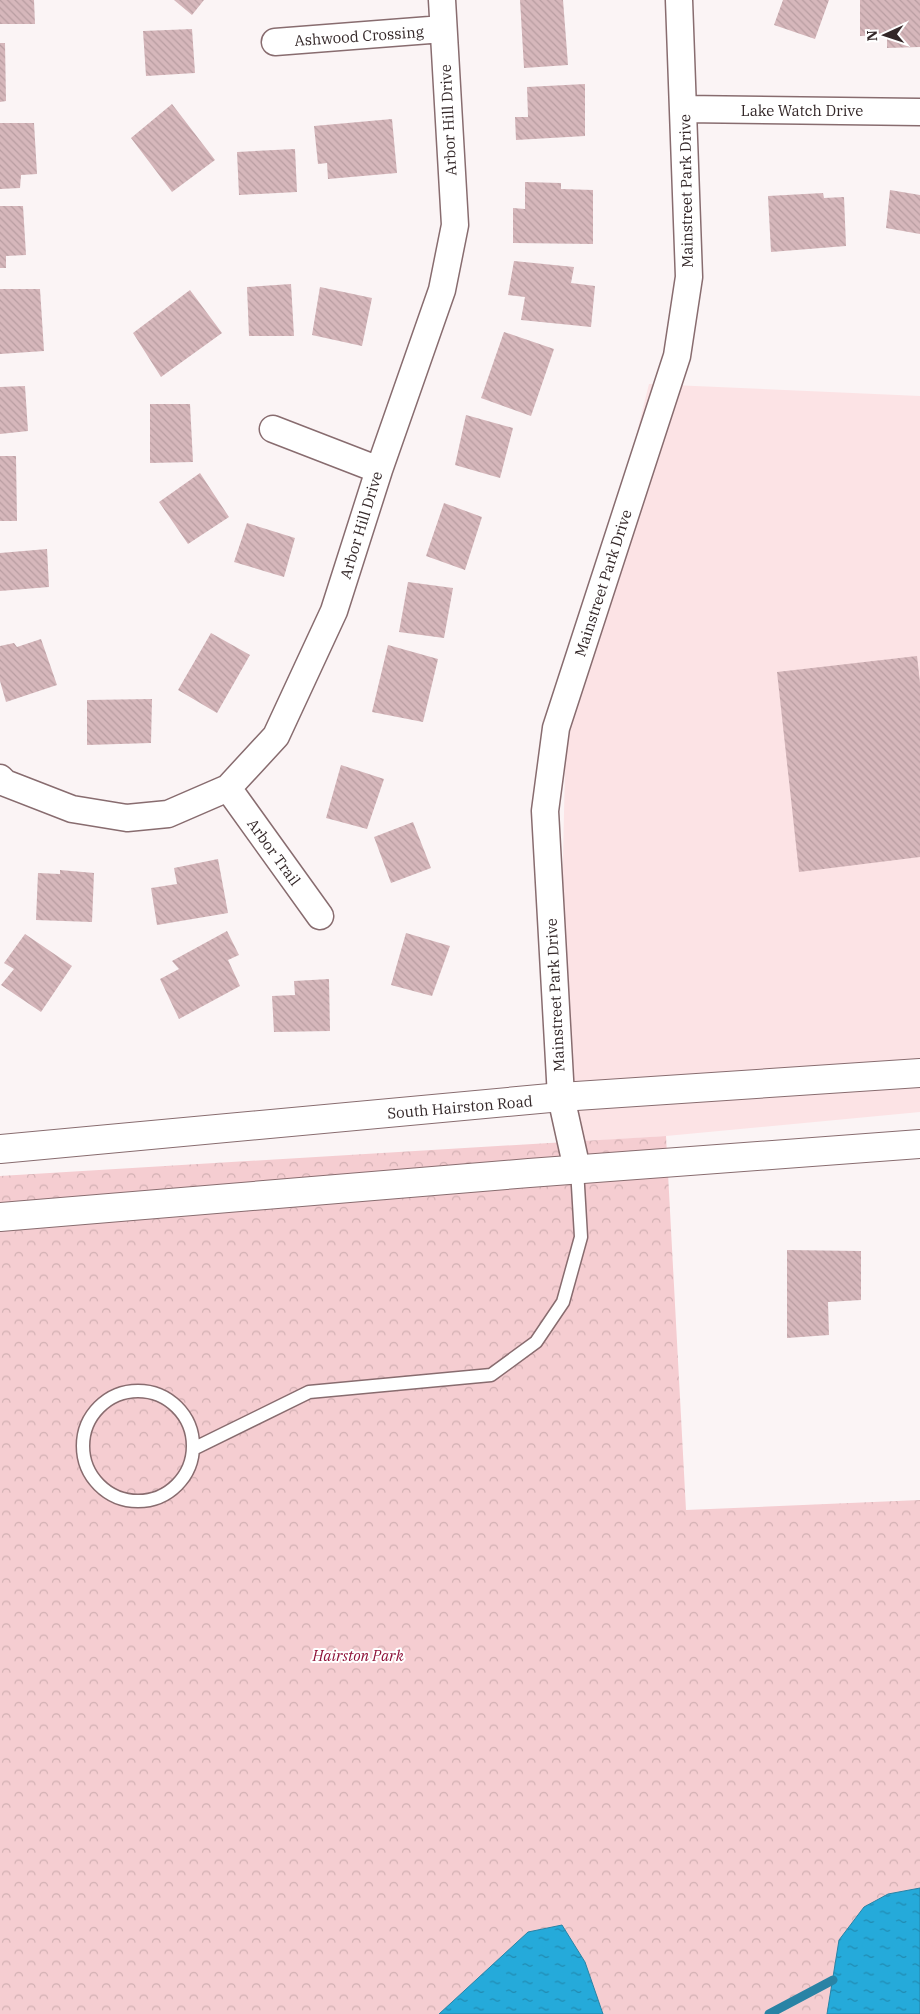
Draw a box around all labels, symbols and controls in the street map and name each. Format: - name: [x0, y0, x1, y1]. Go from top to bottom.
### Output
- north arrow: [860, 10, 910, 60]
- street label: Ashwood Crossing: [294, 22, 424, 50]
- text: N: [863, 30, 881, 42]
- street label: Arbor Hill Drive: [436, 64, 460, 176]
- street label: Lake Watch Drive: [741, 101, 863, 120]
- street label: Mainstreet Park Drive: [675, 114, 697, 268]
- street label: Arbor Hill Drive: [336, 469, 386, 581]
- street label: Mainstreet Park Drive: [570, 507, 636, 659]
- street label: Arbor Trail: [243, 815, 305, 889]
- street label: Mainstreet Park Drive: [541, 918, 569, 1072]
- street label: South Hairston Road: [387, 1091, 533, 1123]
- park label: Hairston Park: [311, 1646, 404, 1665]

